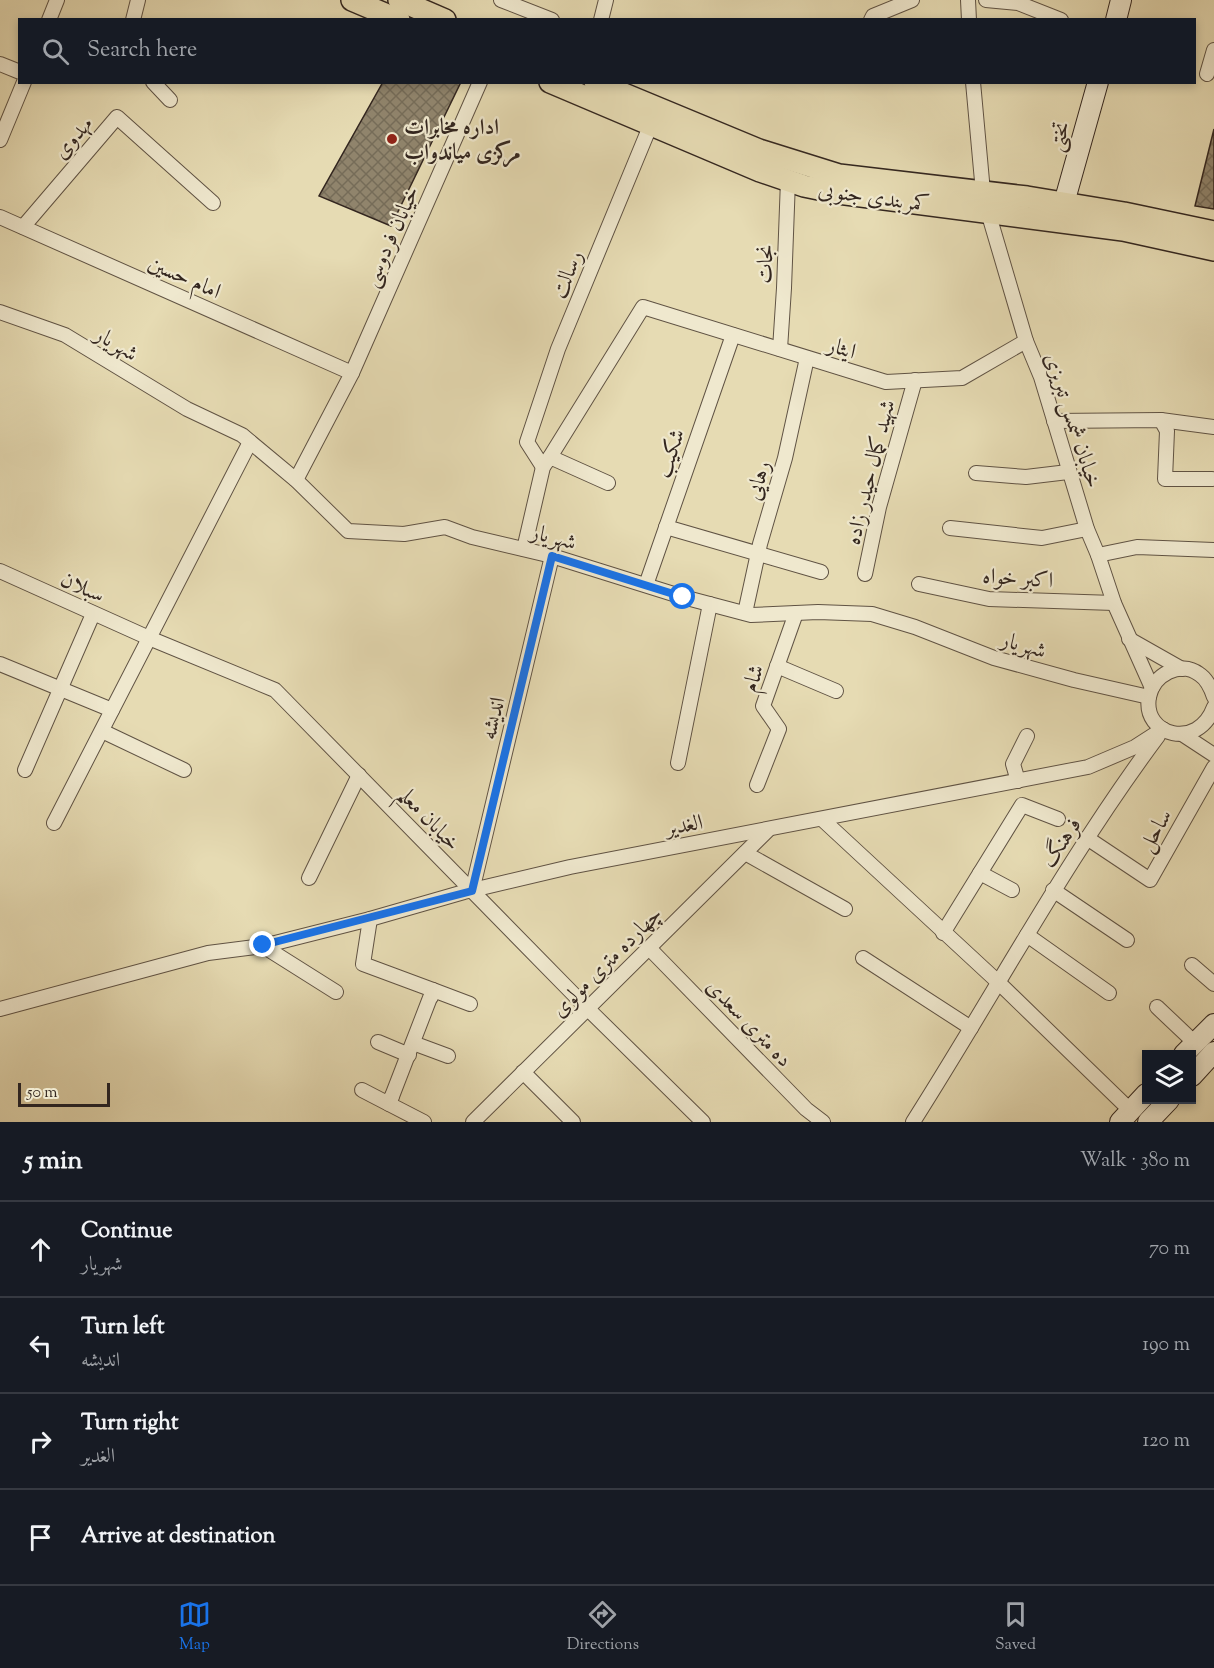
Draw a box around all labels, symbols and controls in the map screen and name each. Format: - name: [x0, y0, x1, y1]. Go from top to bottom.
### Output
- search box: [18, 18, 1196, 84]
- icon: search: [39, 35, 72, 68]
- text: Search here: [87, 35, 197, 67]
- street label: مهدوی: [47, 111, 102, 167]
- place label: اداره مخابرات مرکزی میاندواب: [404, 113, 521, 170]
- street label: تختی: [1041, 118, 1080, 156]
- marker: اداره مخابرات مرکزی میاندواب: [385, 132, 399, 146]
- street label: کمربندی جنوبی: [816, 175, 931, 223]
- street label: خیابان فردوسی: [356, 182, 429, 293]
- street label: نجات: [750, 244, 784, 284]
- street label: رسالت: [545, 246, 593, 304]
- street label: امام حسین: [142, 249, 225, 310]
- street label: شهریار: [86, 319, 143, 371]
- street label: ایثار: [821, 330, 860, 369]
- street label: خیابان شمس تبریزی: [1034, 349, 1108, 493]
- street label: شهید کمال حیدر زاده: [838, 397, 905, 549]
- street label: شکیب: [649, 425, 695, 483]
- street label: رهایی: [739, 457, 781, 504]
- street label: شهریار: [525, 517, 580, 560]
- street label: اکبر خواه: [981, 562, 1054, 598]
- street label: سبلان: [54, 565, 109, 613]
- route start: [669, 583, 695, 609]
- street label: شهریار: [995, 625, 1050, 669]
- street label: شام: [735, 661, 775, 697]
- street label: اندیشه: [474, 694, 516, 743]
- street label: خیابان معلم: [386, 781, 467, 862]
- street label: ساحل: [1131, 804, 1182, 859]
- street label: الغدیر: [661, 808, 706, 847]
- street label: فرهنگ: [1034, 812, 1091, 875]
- street label: چهارده متری مولوی: [545, 900, 671, 1026]
- route end: [249, 931, 275, 957]
- street label: ده متری سعدی: [697, 972, 798, 1076]
- map controls: [1142, 1050, 1196, 1104]
- button: layers: [1142, 1050, 1196, 1104]
- scale bar: [18, 1080, 110, 1108]
- text: 50 m: [27, 1082, 58, 1105]
- text: 5 min: [24, 1143, 83, 1180]
- text: Walk · 380 m: [1080, 1147, 1190, 1176]
- text: Continue: [81, 1216, 172, 1248]
- icon: ahead: [24, 1233, 57, 1266]
- text: 70 m: [1149, 1235, 1190, 1264]
- text: شهریار: [81, 1251, 123, 1280]
- text: Turn left: [81, 1312, 164, 1344]
- icon: left: [24, 1329, 57, 1362]
- text: 190 m: [1142, 1331, 1190, 1360]
- text: اندیشه: [81, 1347, 120, 1376]
- text: Turn right: [81, 1408, 178, 1440]
- icon: right: [24, 1425, 57, 1458]
- text: 120 m: [1142, 1427, 1190, 1456]
- text: الغدیر: [81, 1443, 115, 1472]
- icon: arrive: [24, 1521, 57, 1554]
- text: Arrive at destination: [81, 1521, 276, 1553]
- tab: Map: [178, 1598, 211, 1657]
- tab: Directions: [567, 1598, 639, 1657]
- tab: Saved: [995, 1598, 1036, 1657]

